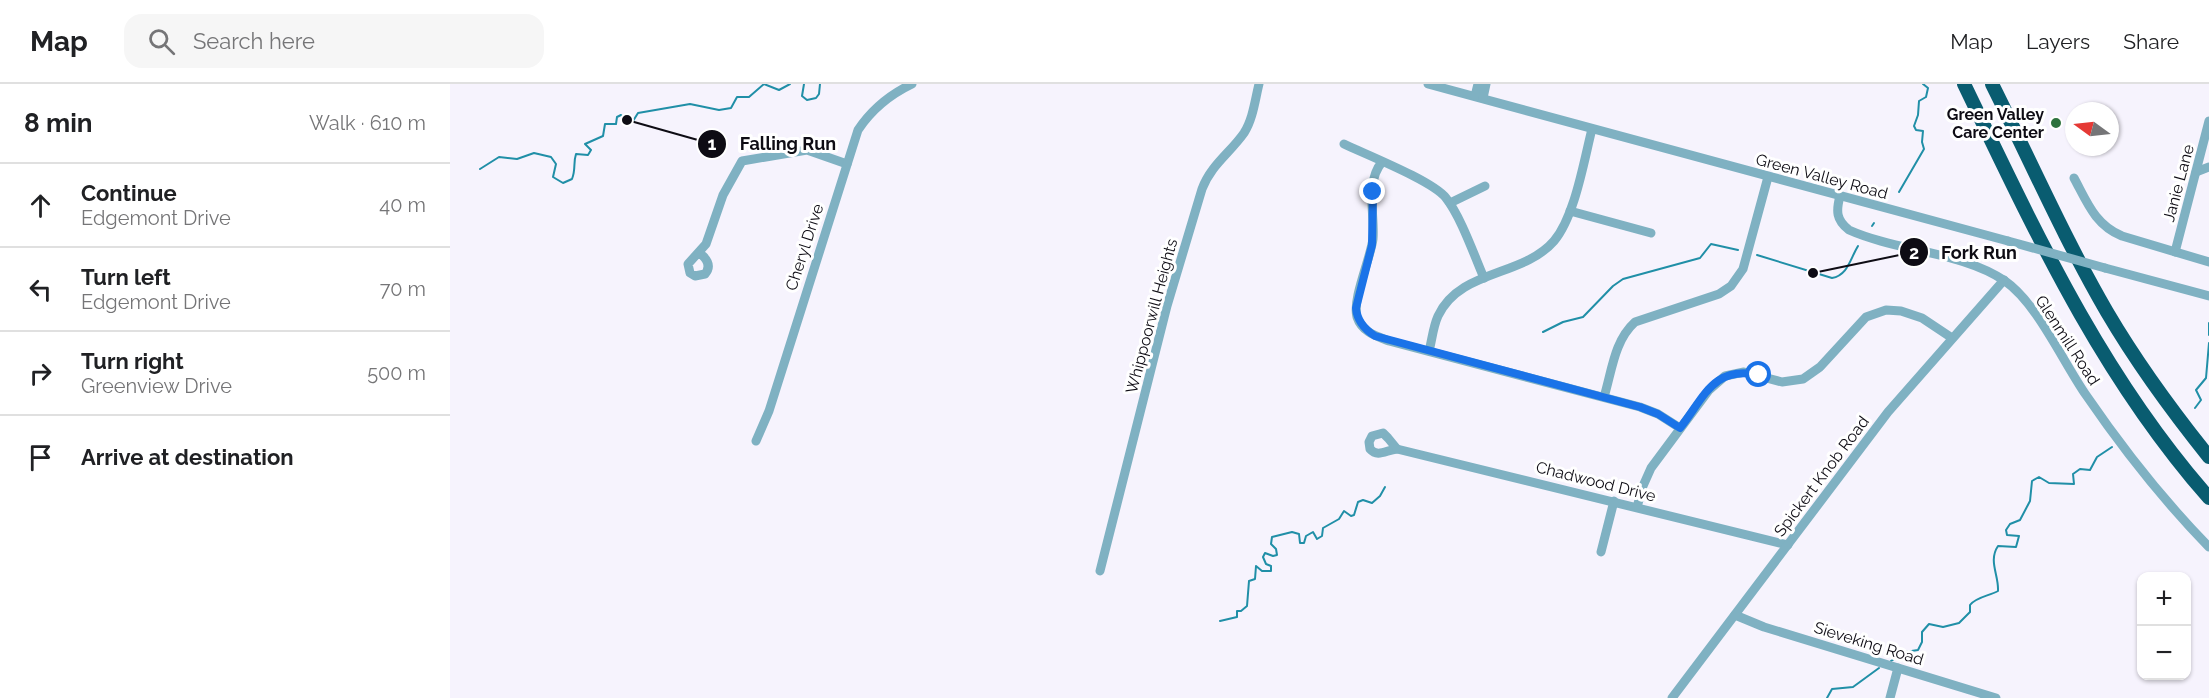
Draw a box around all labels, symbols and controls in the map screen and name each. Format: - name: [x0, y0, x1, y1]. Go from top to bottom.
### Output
- search box: [124, 14, 544, 68]
- text: Map: [30, 25, 88, 58]
- icon: search: [145, 25, 178, 58]
- text: Search here: [193, 28, 315, 54]
- text: Map: [1950, 29, 1993, 54]
- text: Layers: [2026, 29, 2090, 54]
- text: Share: [2123, 29, 2179, 54]
- north arrow: [2065, 102, 2119, 156]
- place label: Green Valley Care Center: [1947, 105, 2044, 142]
- text: 8 min: [24, 108, 92, 138]
- text: Walk · 610 m: [309, 111, 426, 135]
- marker: Green Valley Care Center: [2049, 116, 2063, 130]
- callout: Falling Run: [697, 126, 848, 162]
- text: 1: [708, 133, 717, 154]
- text: Falling Run: [740, 133, 836, 154]
- street label: Janie Lane: [2159, 142, 2198, 224]
- street label: Green Valley Road: [1754, 150, 1890, 203]
- route end: [1359, 178, 1385, 204]
- text: Continue: [81, 180, 177, 206]
- icon: ahead: [24, 189, 57, 222]
- text: 40 m: [379, 193, 426, 217]
- street label: Cheryl Drive: [782, 201, 827, 293]
- text: Edgemont Drive: [81, 206, 231, 230]
- callout: Fork Run: [1899, 234, 2029, 270]
- street label: Whippoorwill Heights: [1122, 236, 1181, 396]
- text: 2: [1909, 242, 1919, 263]
- text: Fork Run: [1941, 242, 2017, 263]
- text: Turn left: [81, 264, 171, 290]
- icon: left: [24, 273, 57, 306]
- text: 70 m: [380, 277, 426, 301]
- text: Edgemont Drive: [81, 290, 231, 314]
- street label: Glenmill Road: [2031, 292, 2104, 389]
- text: Turn right: [81, 348, 184, 374]
- icon: right: [24, 357, 57, 390]
- text: 500 m: [367, 361, 426, 385]
- route start: [1745, 361, 1771, 387]
- text: Greenview Drive: [81, 374, 232, 398]
- street label: Spickert Knob Road: [1770, 412, 1873, 540]
- icon: arrive: [24, 441, 57, 474]
- text: Arrive at destination: [81, 444, 294, 470]
- street label: Chadwood Drive: [1534, 457, 1658, 506]
- map controls: [2137, 572, 2191, 680]
- button: +: [2137, 572, 2191, 626]
- street label: Sieveking Road: [1812, 618, 1926, 669]
- button: −: [2137, 626, 2191, 680]

